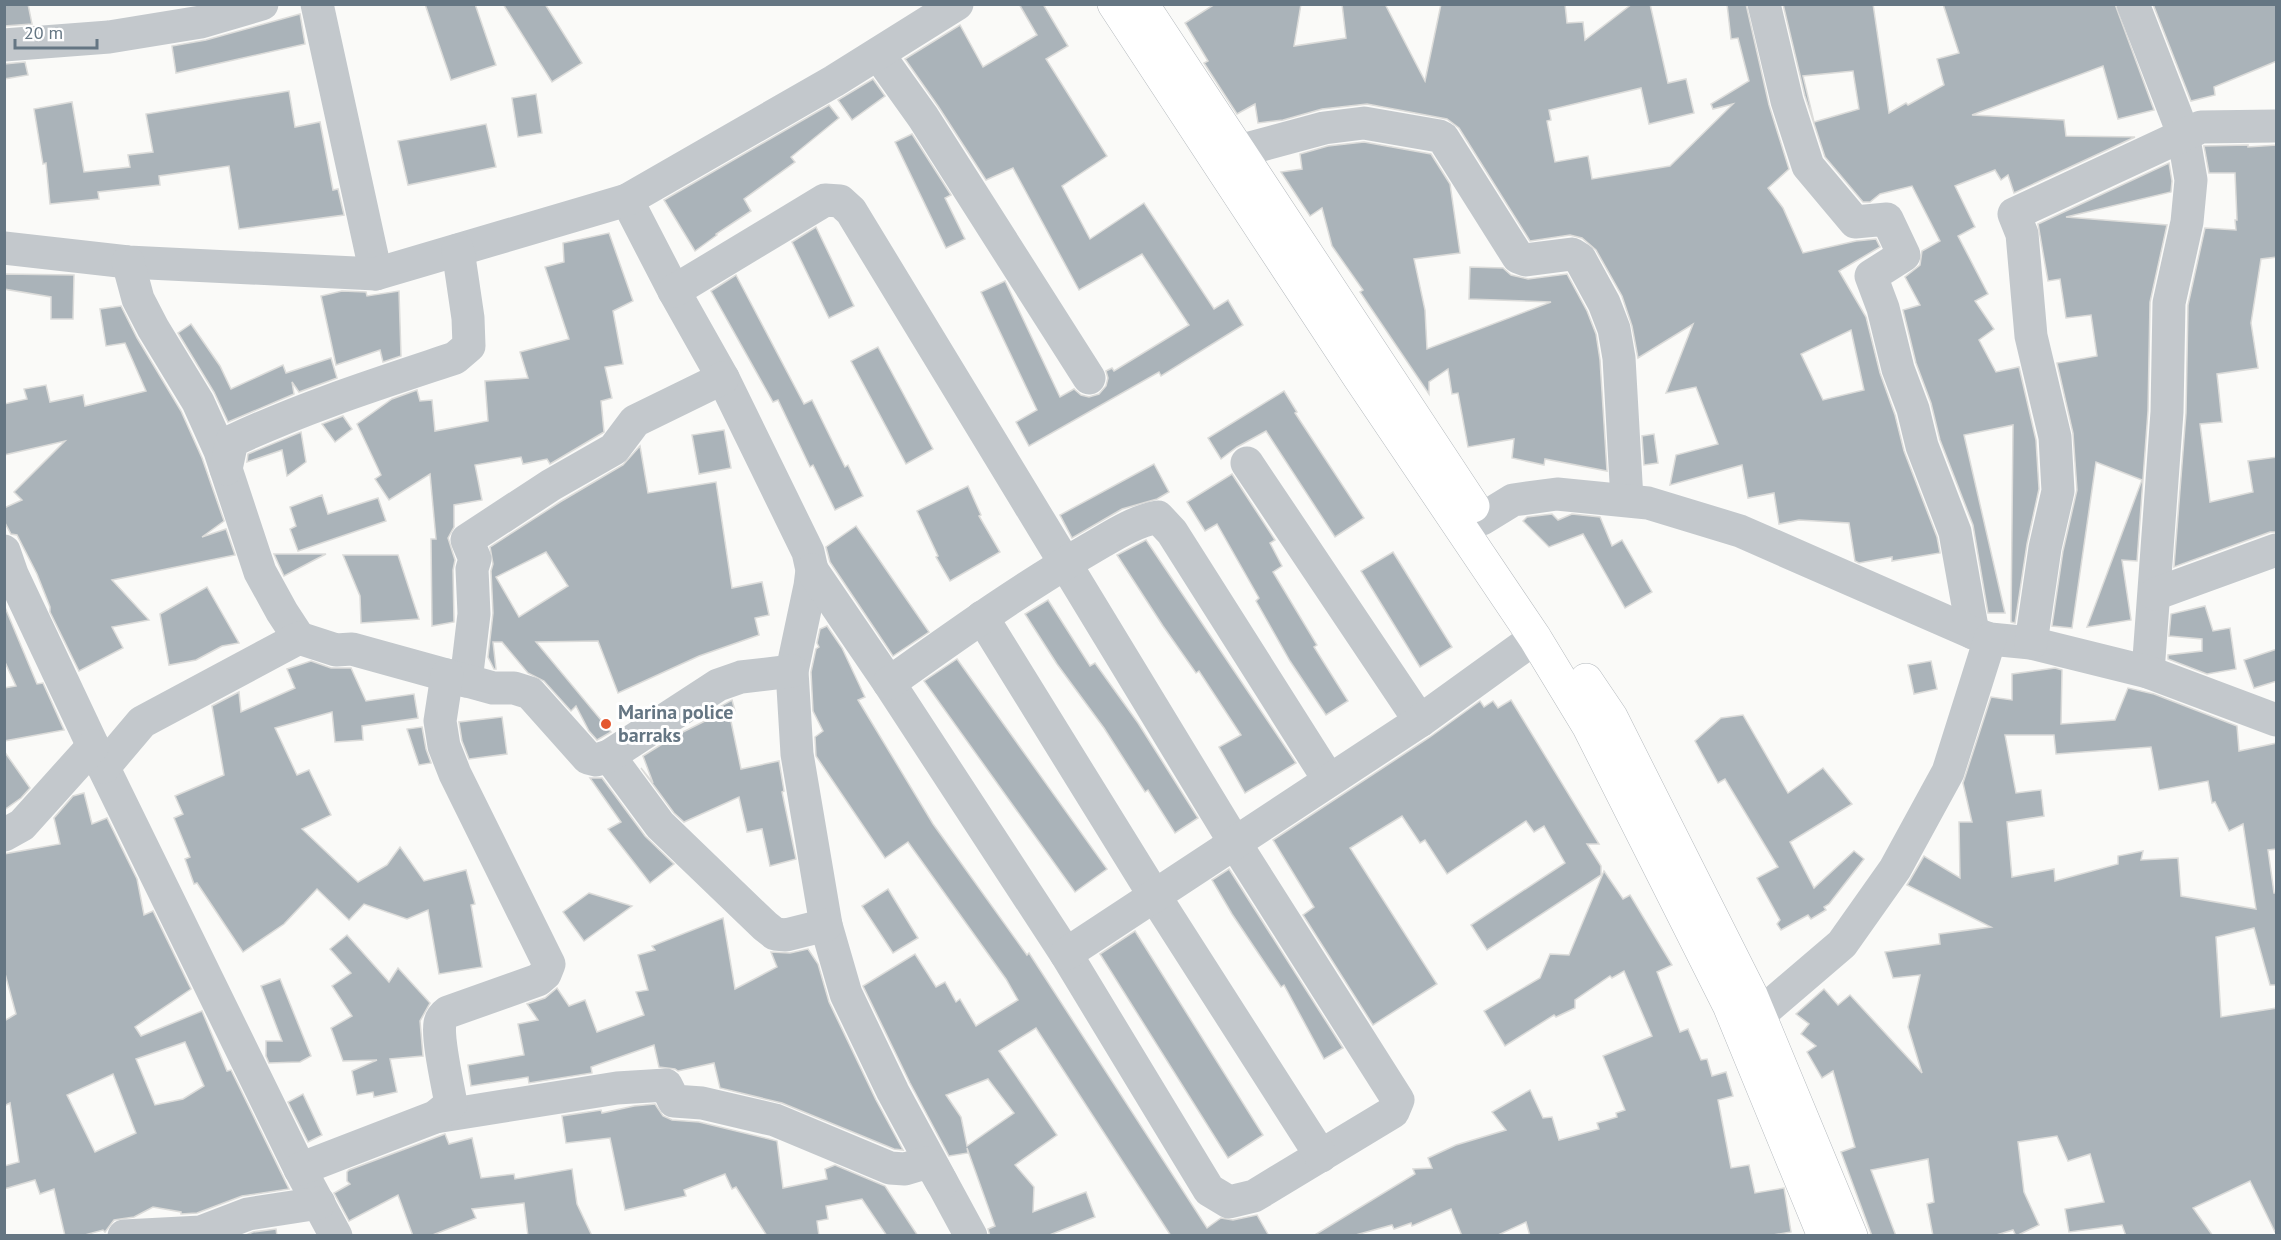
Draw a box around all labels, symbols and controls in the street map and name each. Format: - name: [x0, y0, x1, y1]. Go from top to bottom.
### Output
- scale bar: [15, 12, 98, 50]
- text: 20 m: [24, 21, 63, 44]
- place label: Marina police barraks: [618, 699, 733, 748]
- marker: Marina police barraks: [599, 717, 613, 731]

